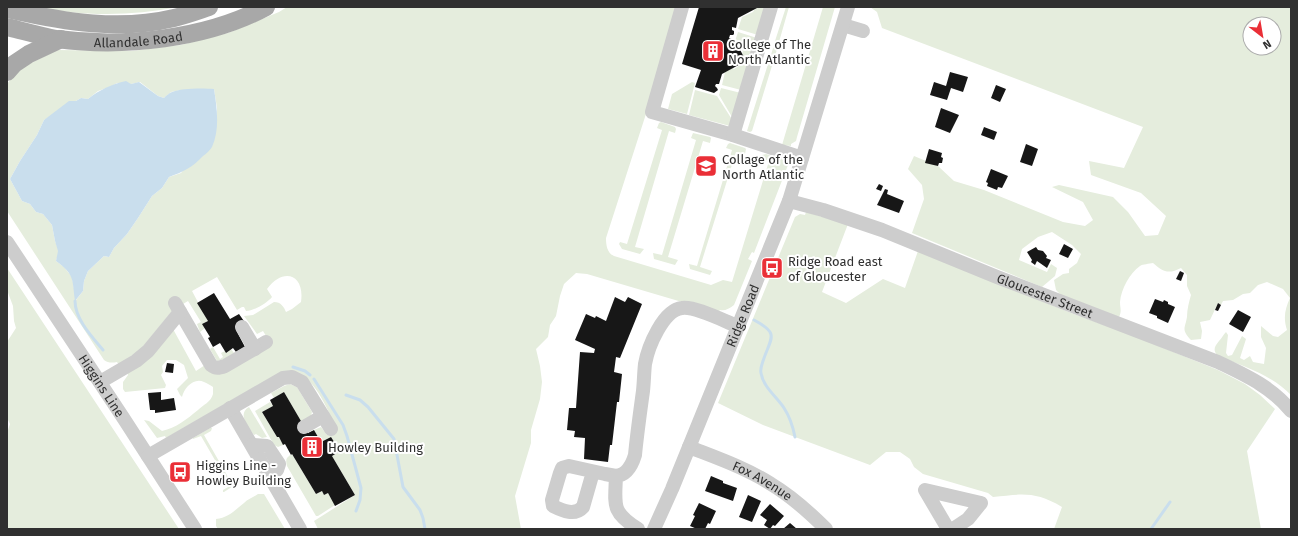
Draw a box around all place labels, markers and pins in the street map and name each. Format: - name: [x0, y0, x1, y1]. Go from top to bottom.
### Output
- place label: College of The North Atlantic: [728, 37, 811, 67]
- building icon: College of The North Atlantic: [700, 38, 726, 64]
- place label: Collage of the North Atlantic: [722, 152, 804, 182]
- school or university icon: Collage of the North Atlantic: [693, 153, 719, 179]
- place label: Ridge Road east of Gloucester: [788, 254, 883, 284]
- bus stop icon: Ridge Road east of Gloucester: [759, 255, 785, 281]
- building icon: Howley Building: [299, 434, 325, 460]
- place label: Howley Building: [328, 440, 423, 455]
- place label: Higgins Line - Howley Building: [196, 458, 291, 488]
- bus stop icon: Higgins Line - Howley Building: [167, 459, 193, 485]

